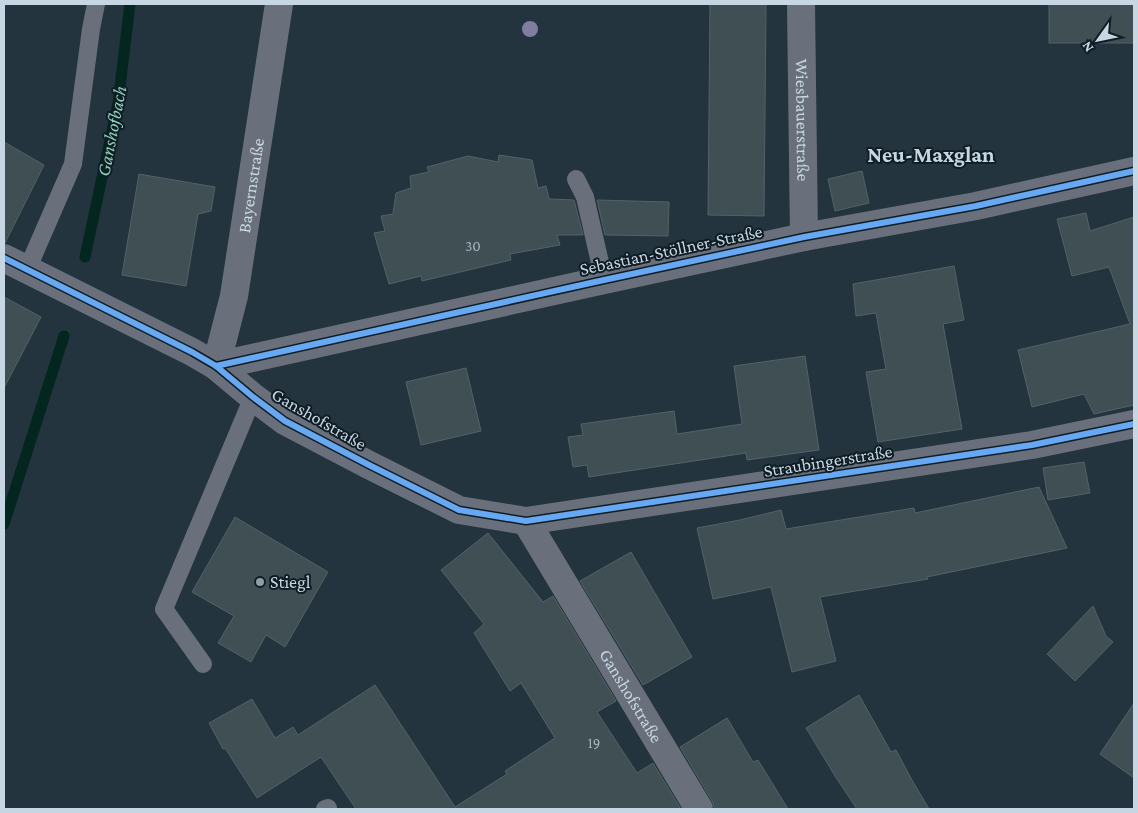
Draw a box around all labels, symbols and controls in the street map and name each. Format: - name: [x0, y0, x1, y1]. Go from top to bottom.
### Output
- north arrow: [1073, 15, 1123, 65]
- text: N: [1078, 38, 1096, 55]
- street label: Wiesbauerstraße: [792, 59, 813, 181]
- water label: Ganshofbach: [92, 84, 131, 178]
- street label: Bayernstraße: [234, 137, 268, 234]
- district label: Neu-Maxglan: [867, 142, 995, 167]
- street label: Sebastian-Stöllner-Straße: [578, 221, 764, 279]
- house number: 30: [465, 238, 481, 254]
- street label: Ganshofstraße: [268, 384, 370, 454]
- street label: Straubingerstraße: [762, 441, 894, 481]
- place label: Stiegl: [270, 572, 311, 592]
- marker: Stiegl: [254, 576, 266, 588]
- street label: Ganshofstraße: [595, 645, 667, 746]
- house number: 19: [588, 735, 600, 751]

